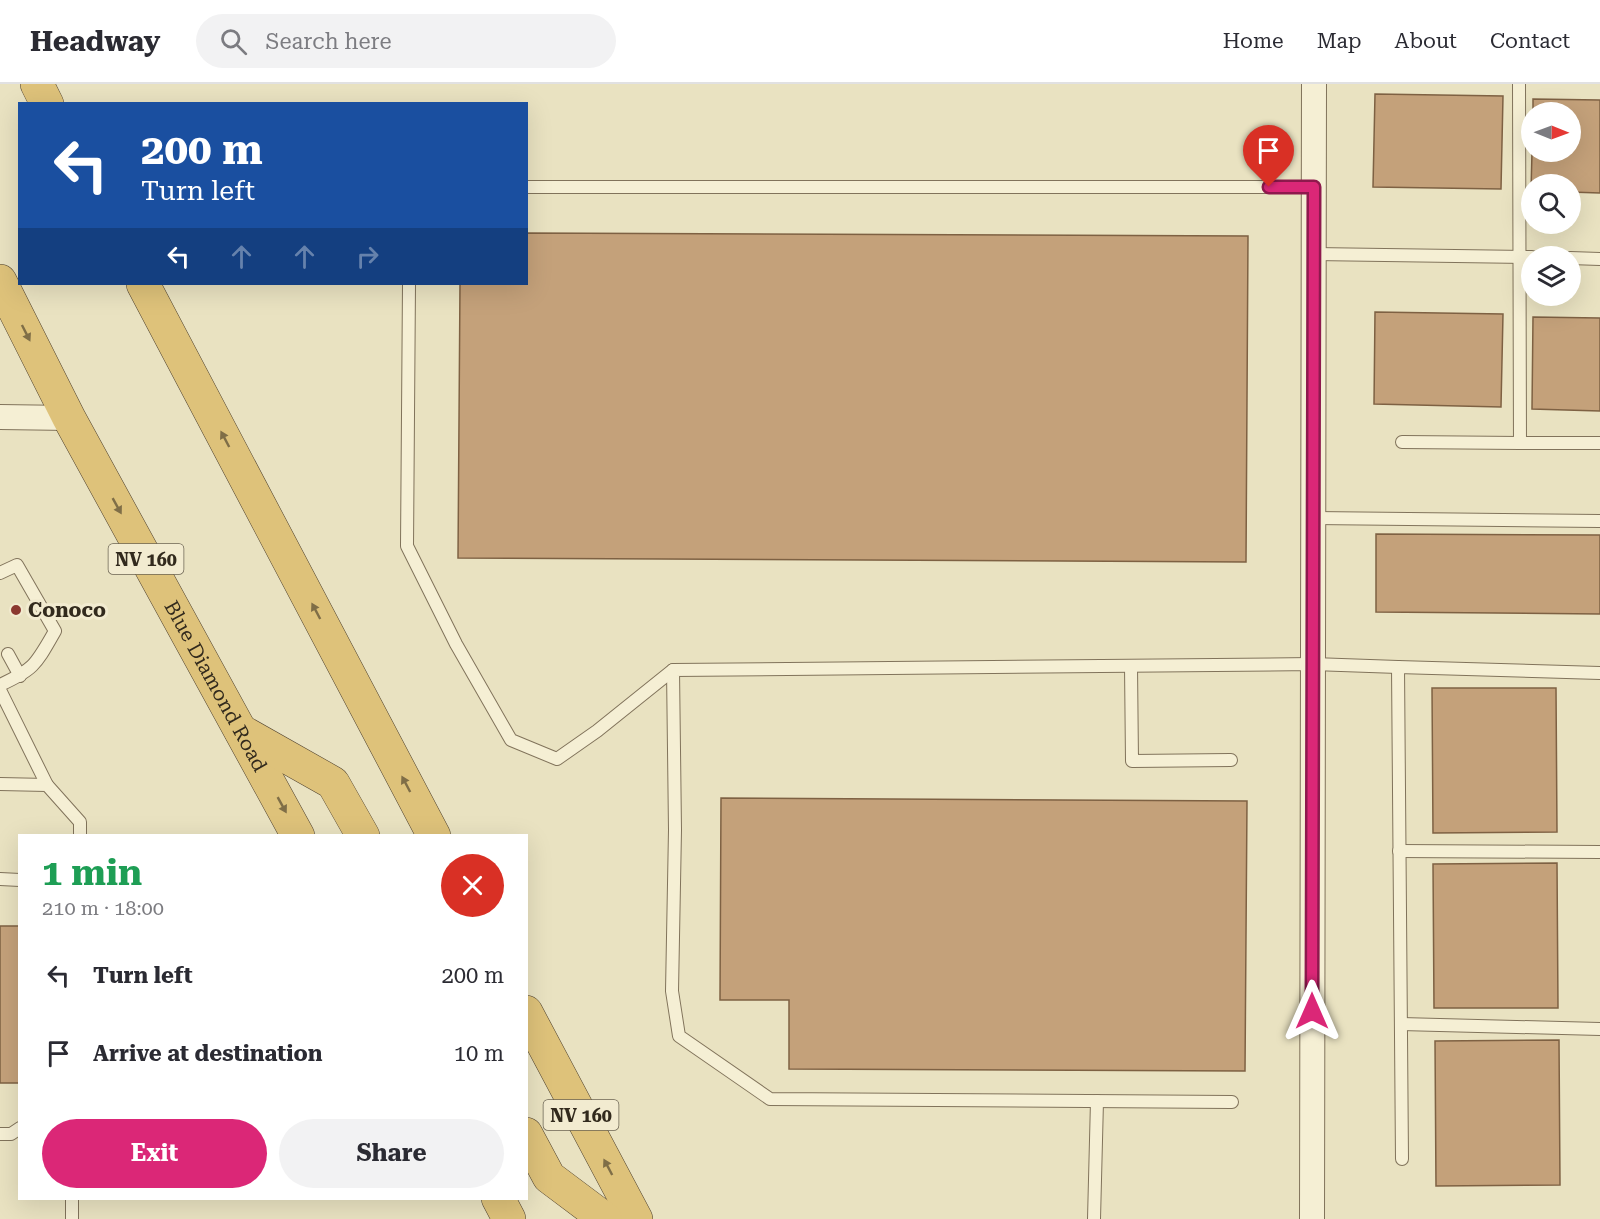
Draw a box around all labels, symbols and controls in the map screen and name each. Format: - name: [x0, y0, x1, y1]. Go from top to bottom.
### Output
- search box: [196, 14, 616, 68]
- text: Headway: [30, 25, 160, 58]
- icon: search: [217, 25, 250, 58]
- text: Search here: [265, 29, 391, 54]
- text: Home: [1223, 29, 1284, 53]
- text: Map: [1317, 29, 1362, 53]
- text: About: [1395, 29, 1457, 53]
- text: Contact: [1490, 29, 1570, 53]
- north arrow: [1521, 102, 1581, 162]
- map controls: [1521, 102, 1581, 306]
- text: 200 m: [141, 125, 263, 174]
- pin: [1243, 125, 1294, 187]
- icon: left: [42, 126, 120, 204]
- icon: arrive: [1252, 134, 1285, 167]
- button: search: [1521, 174, 1581, 234]
- text: Turn left: [141, 175, 255, 207]
- icon: left: [162, 240, 195, 273]
- icon: ahead: [225, 240, 258, 273]
- icon: ahead: [288, 240, 321, 273]
- icon: right: [351, 240, 384, 273]
- button: layers: [1521, 246, 1581, 306]
- one-way arrow: [21, 325, 31, 342]
- one-way arrow: [220, 430, 230, 447]
- one-way arrow: [112, 497, 122, 514]
- road number: NV 160: [108, 544, 184, 574]
- street label: Blue Diamond Road: [159, 596, 272, 776]
- place label: Conoco: [28, 598, 106, 622]
- one-way arrow: [311, 602, 321, 620]
- marker: Conoco: [9, 603, 23, 617]
- one-way arrow: [402, 775, 411, 792]
- one-way arrow: [276, 797, 287, 813]
- text: 1 min: [42, 852, 142, 894]
- button: close: [441, 854, 504, 917]
- text: 210 m · 18:00: [42, 896, 164, 920]
- icon: left: [42, 959, 75, 992]
- text: Turn left: [93, 963, 193, 988]
- text: 200 m: [441, 963, 504, 988]
- position arrow: [1280, 979, 1344, 1043]
- icon: arrive: [42, 1037, 75, 1070]
- text: Arrive at destination: [93, 1041, 322, 1066]
- text: 10 m: [454, 1041, 504, 1066]
- road number: NV 160: [544, 1100, 618, 1130]
- button: Exit: [42, 1119, 267, 1188]
- button: Share: [279, 1119, 504, 1188]
- one-way arrow: [603, 1159, 613, 1176]

